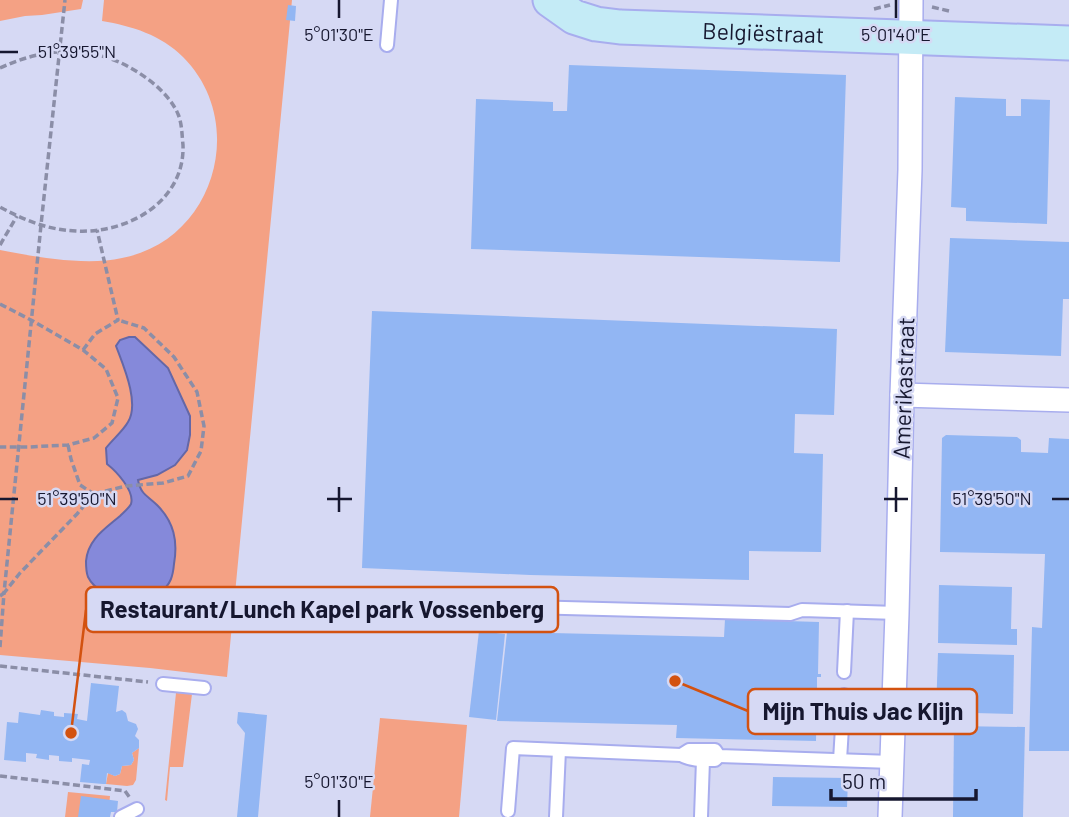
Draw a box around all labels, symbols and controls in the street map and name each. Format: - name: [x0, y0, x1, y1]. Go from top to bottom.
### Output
- street label: Belgiëstraat: [702, 16, 825, 48]
- text: 5°01'30"E: [304, 23, 374, 45]
- text: 5°01'40"E: [861, 23, 931, 45]
- text: 51°39'55"N: [38, 40, 116, 62]
- street label: Amerikastraat: [887, 317, 919, 459]
- text: 51°39'50"N: [37, 487, 117, 509]
- text: 51°39'50"N: [952, 487, 1032, 509]
- callout: Restaurant/Lunch Kapel park Vossenberg: [86, 587, 558, 632]
- text: Restaurant/Lunch Kapel park Vossenberg: [100, 594, 544, 623]
- callout: Mijn Thuis Jac Klijn: [748, 689, 977, 734]
- text: Mijn Thuis Jac Klijn: [763, 696, 964, 725]
- scale bar: [831, 758, 976, 802]
- text: 50 m: [842, 768, 886, 793]
- text: 5°01'30"E: [304, 770, 374, 792]

